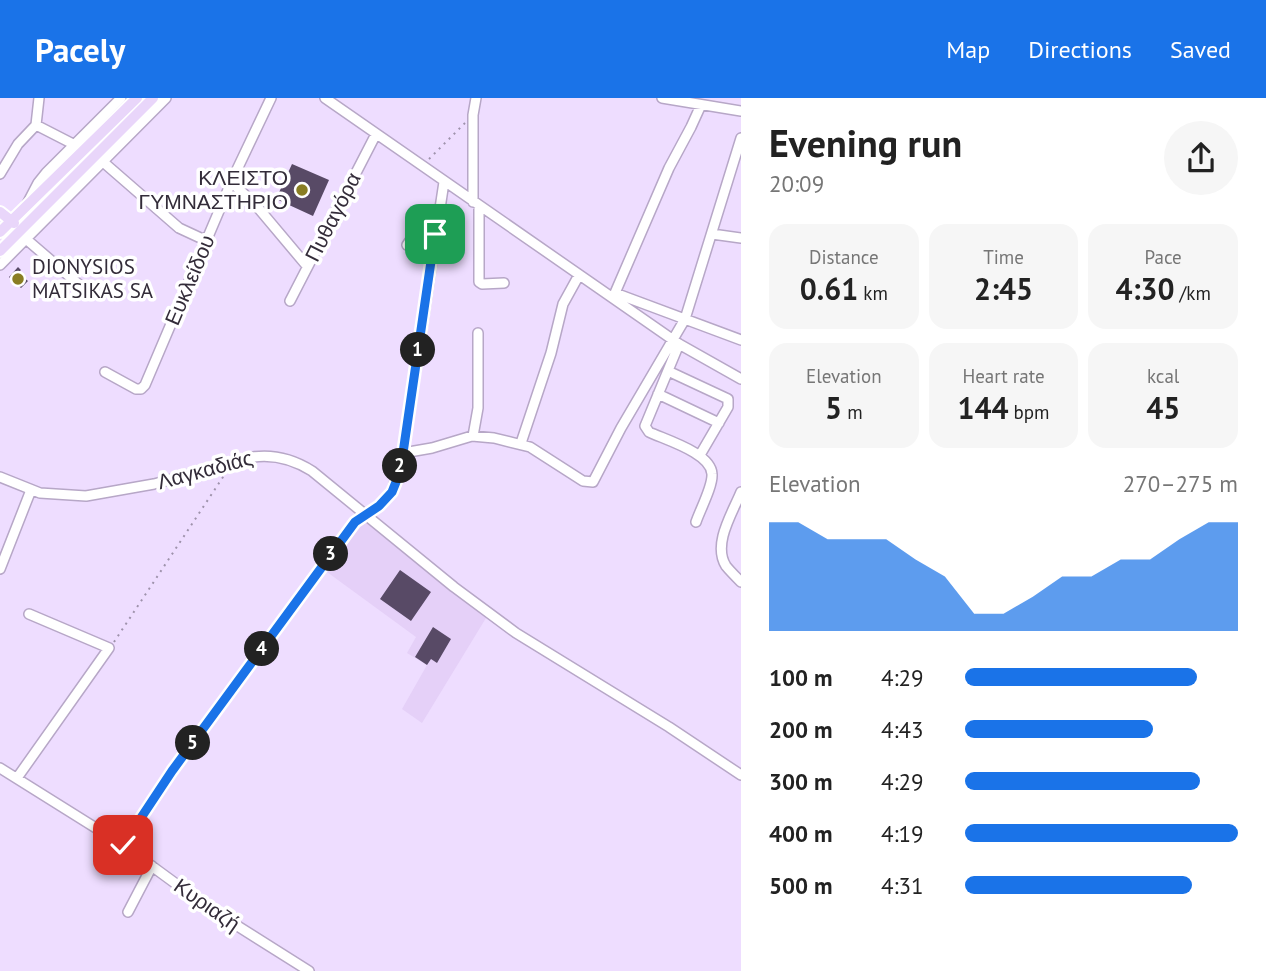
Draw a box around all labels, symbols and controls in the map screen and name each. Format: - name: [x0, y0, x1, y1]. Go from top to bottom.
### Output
- text: Pacely: [35, 28, 125, 71]
- text: Map: [946, 34, 990, 65]
- text: Directions: [1028, 34, 1132, 65]
- text: Saved: [1170, 34, 1231, 65]
- text: Evening run: [769, 118, 962, 167]
- button: share: [1164, 121, 1238, 195]
- place label: ΚΛΕΙΣΤΟ ΓΥΜΝΑΣΤΗΡΙΟ: [139, 164, 288, 215]
- street label: Πυθαγόρα: [299, 168, 367, 266]
- text: 20:09: [769, 169, 824, 198]
- marker: ΚΛΕΙΣΤΟ ΓΥΜΝΑΣΤΗΡΙΟ: [294, 182, 310, 198]
- pin: [405, 204, 465, 264]
- icon: arrive: [416, 215, 454, 253]
- street label: Ευκλείδου: [158, 231, 221, 329]
- text: Distance: [809, 245, 879, 269]
- text: Time: [983, 245, 1024, 269]
- text: Pace: [1145, 245, 1182, 269]
- place label: DIONYSIOS MATSIKAS SA: [32, 253, 154, 304]
- text: 0.61: [800, 269, 858, 308]
- text: 2:45: [974, 269, 1033, 308]
- text: 4:30: [1115, 269, 1175, 308]
- marker: DIONYSIOS MATSIKAS SA: [10, 271, 26, 287]
- text: km: [858, 281, 888, 305]
- text: /km: [1175, 281, 1211, 305]
- pin: 1: [400, 332, 436, 368]
- text: 1: [412, 337, 423, 361]
- text: Elevation: [806, 364, 882, 388]
- text: Heart rate: [962, 364, 1045, 388]
- text: kcal: [1147, 364, 1179, 388]
- text: 5: [825, 388, 842, 427]
- text: 144: [957, 388, 1008, 427]
- text: 45: [1146, 388, 1180, 427]
- text: m: [842, 400, 863, 424]
- text: bpm: [1008, 400, 1050, 424]
- street label: Λαγκαδιάς: [154, 444, 256, 495]
- pin: 2: [382, 448, 418, 484]
- text: 2: [394, 453, 405, 477]
- text: Elevation: [769, 469, 861, 498]
- text: 270–275 m: [1123, 469, 1238, 498]
- pin: 3: [314, 536, 348, 572]
- text: 3: [325, 541, 336, 565]
- pin: 4: [244, 632, 280, 666]
- text: 4: [256, 636, 267, 660]
- text: 100 m: [769, 663, 832, 692]
- text: 4:29: [881, 663, 924, 692]
- text: 200 m: [769, 715, 832, 744]
- text: 4:43: [881, 715, 924, 744]
- pin: 5: [176, 726, 210, 760]
- text: 5: [187, 730, 198, 754]
- text: 300 m: [769, 767, 832, 796]
- text: 4:29: [881, 767, 924, 796]
- pin: [93, 815, 153, 875]
- text: 400 m: [769, 819, 832, 848]
- text: 4:19: [881, 819, 924, 848]
- icon: check: [104, 826, 142, 864]
- text: 500 m: [769, 871, 832, 900]
- text: 4:31: [881, 871, 924, 900]
- street label: Κυριαζή: [169, 872, 246, 937]

